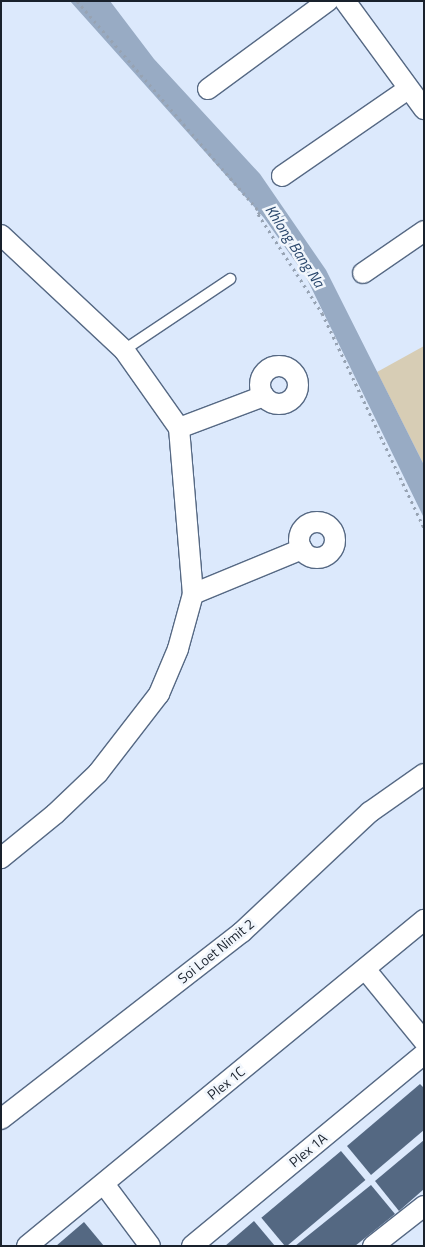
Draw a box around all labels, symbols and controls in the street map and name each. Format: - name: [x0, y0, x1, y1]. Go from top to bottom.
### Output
- water label: Khlong Bang Na: [262, 201, 328, 291]
- street label: Soi Loet Nimit 2: [174, 915, 258, 987]
- street label: Plex 1C: [204, 1063, 248, 1103]
- street label: Plex 1A: [286, 1129, 330, 1171]

